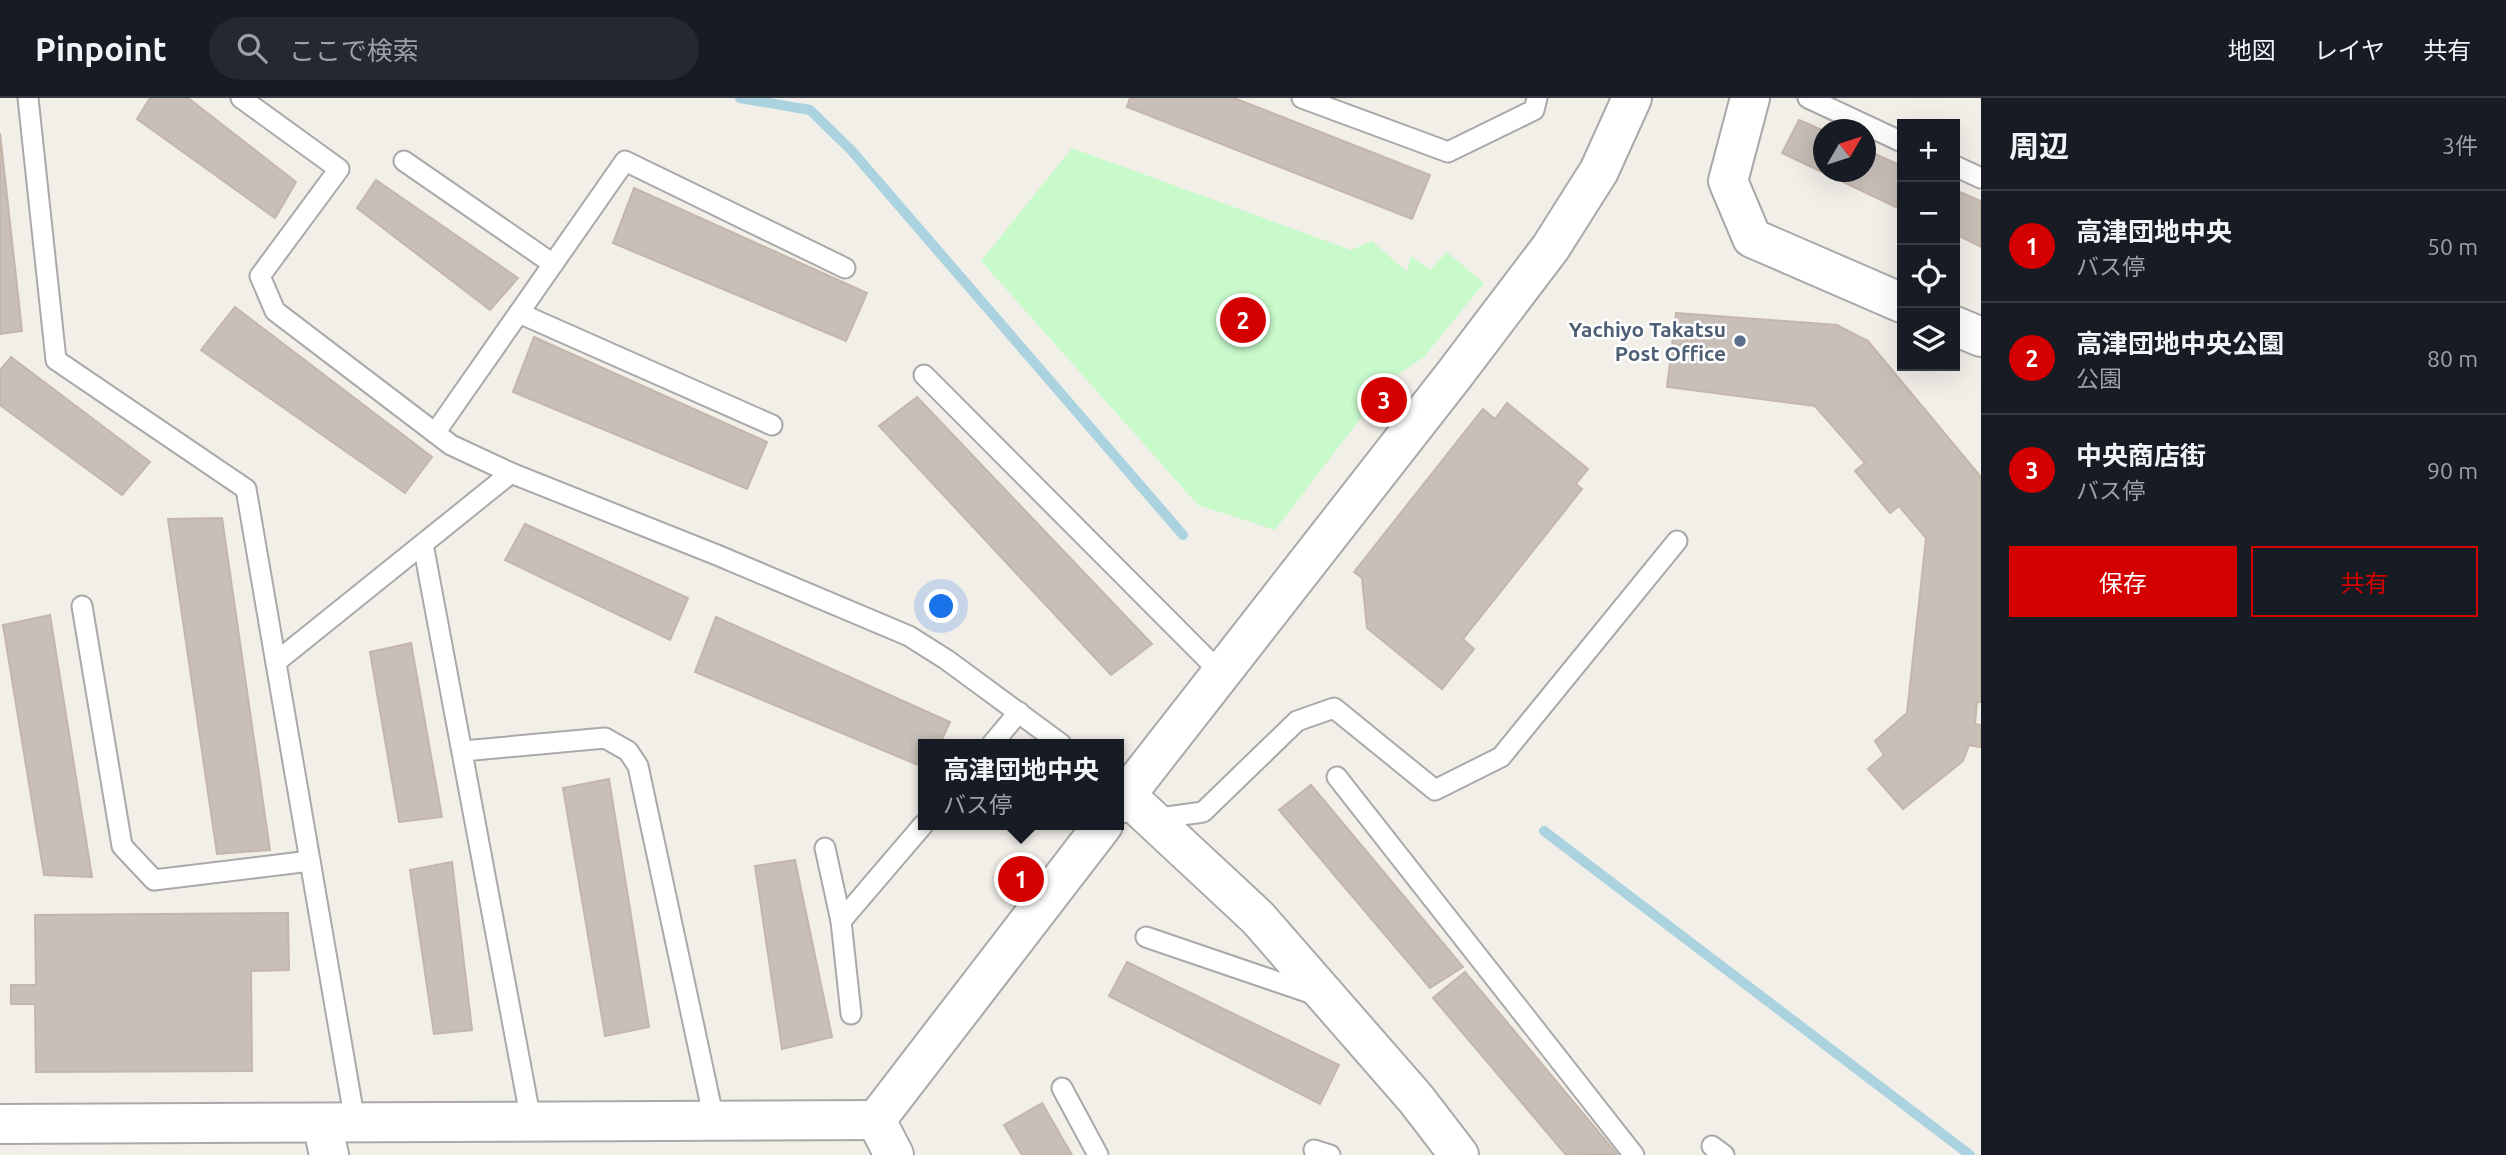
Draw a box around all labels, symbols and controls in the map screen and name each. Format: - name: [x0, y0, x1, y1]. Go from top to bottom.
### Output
- search box: [209, 17, 699, 80]
- icon: search: [233, 29, 271, 67]
- text: Pinpoint: [35, 30, 167, 67]
- text: ここで検索: [289, 36, 419, 65]
- text: 地図: [2228, 37, 2276, 64]
- text: レイヤ: [2314, 37, 2385, 64]
- text: 共有: [2423, 37, 2471, 64]
- north arrow: [1813, 119, 1876, 182]
- map controls: [1897, 119, 1960, 371]
- button: +: [1897, 119, 1960, 182]
- text: 周辺: [2009, 129, 2069, 163]
- text: 3件: [2442, 133, 2478, 158]
- button: −: [1897, 182, 1960, 245]
- text: 高津団地中央: [2076, 217, 2232, 246]
- text: 1: [2026, 234, 2038, 259]
- text: 50 m: [2427, 234, 2478, 259]
- button: locate: [1897, 245, 1960, 308]
- text: バス停: [2076, 254, 2145, 279]
- pin: 2: [1220, 294, 1266, 346]
- button: layers: [1897, 308, 1960, 371]
- place label: Yachiyo Takatsu Post Office: [1569, 317, 1726, 365]
- text: 高津団地中央公園: [2076, 329, 2284, 358]
- marker: Yachiyo Takatsu Post Office: [1732, 333, 1748, 349]
- text: 2: [2026, 346, 2038, 371]
- text: 80 m: [2427, 346, 2478, 371]
- text: 公園: [2076, 366, 2122, 391]
- pin: 3: [1361, 374, 1407, 426]
- text: 中央商店街: [2076, 441, 2206, 470]
- text: 3: [2026, 458, 2038, 483]
- text: 90 m: [2427, 458, 2478, 483]
- text: バス停: [2076, 478, 2145, 503]
- button: 保存: [2009, 546, 2237, 617]
- button: 共有: [2251, 546, 2478, 617]
- your location: [924, 589, 958, 623]
- popup: [918, 739, 1124, 830]
- text: 高津団地中央: [943, 755, 1099, 784]
- text: バス停: [943, 792, 1012, 817]
- pin: 1: [998, 853, 1044, 905]

